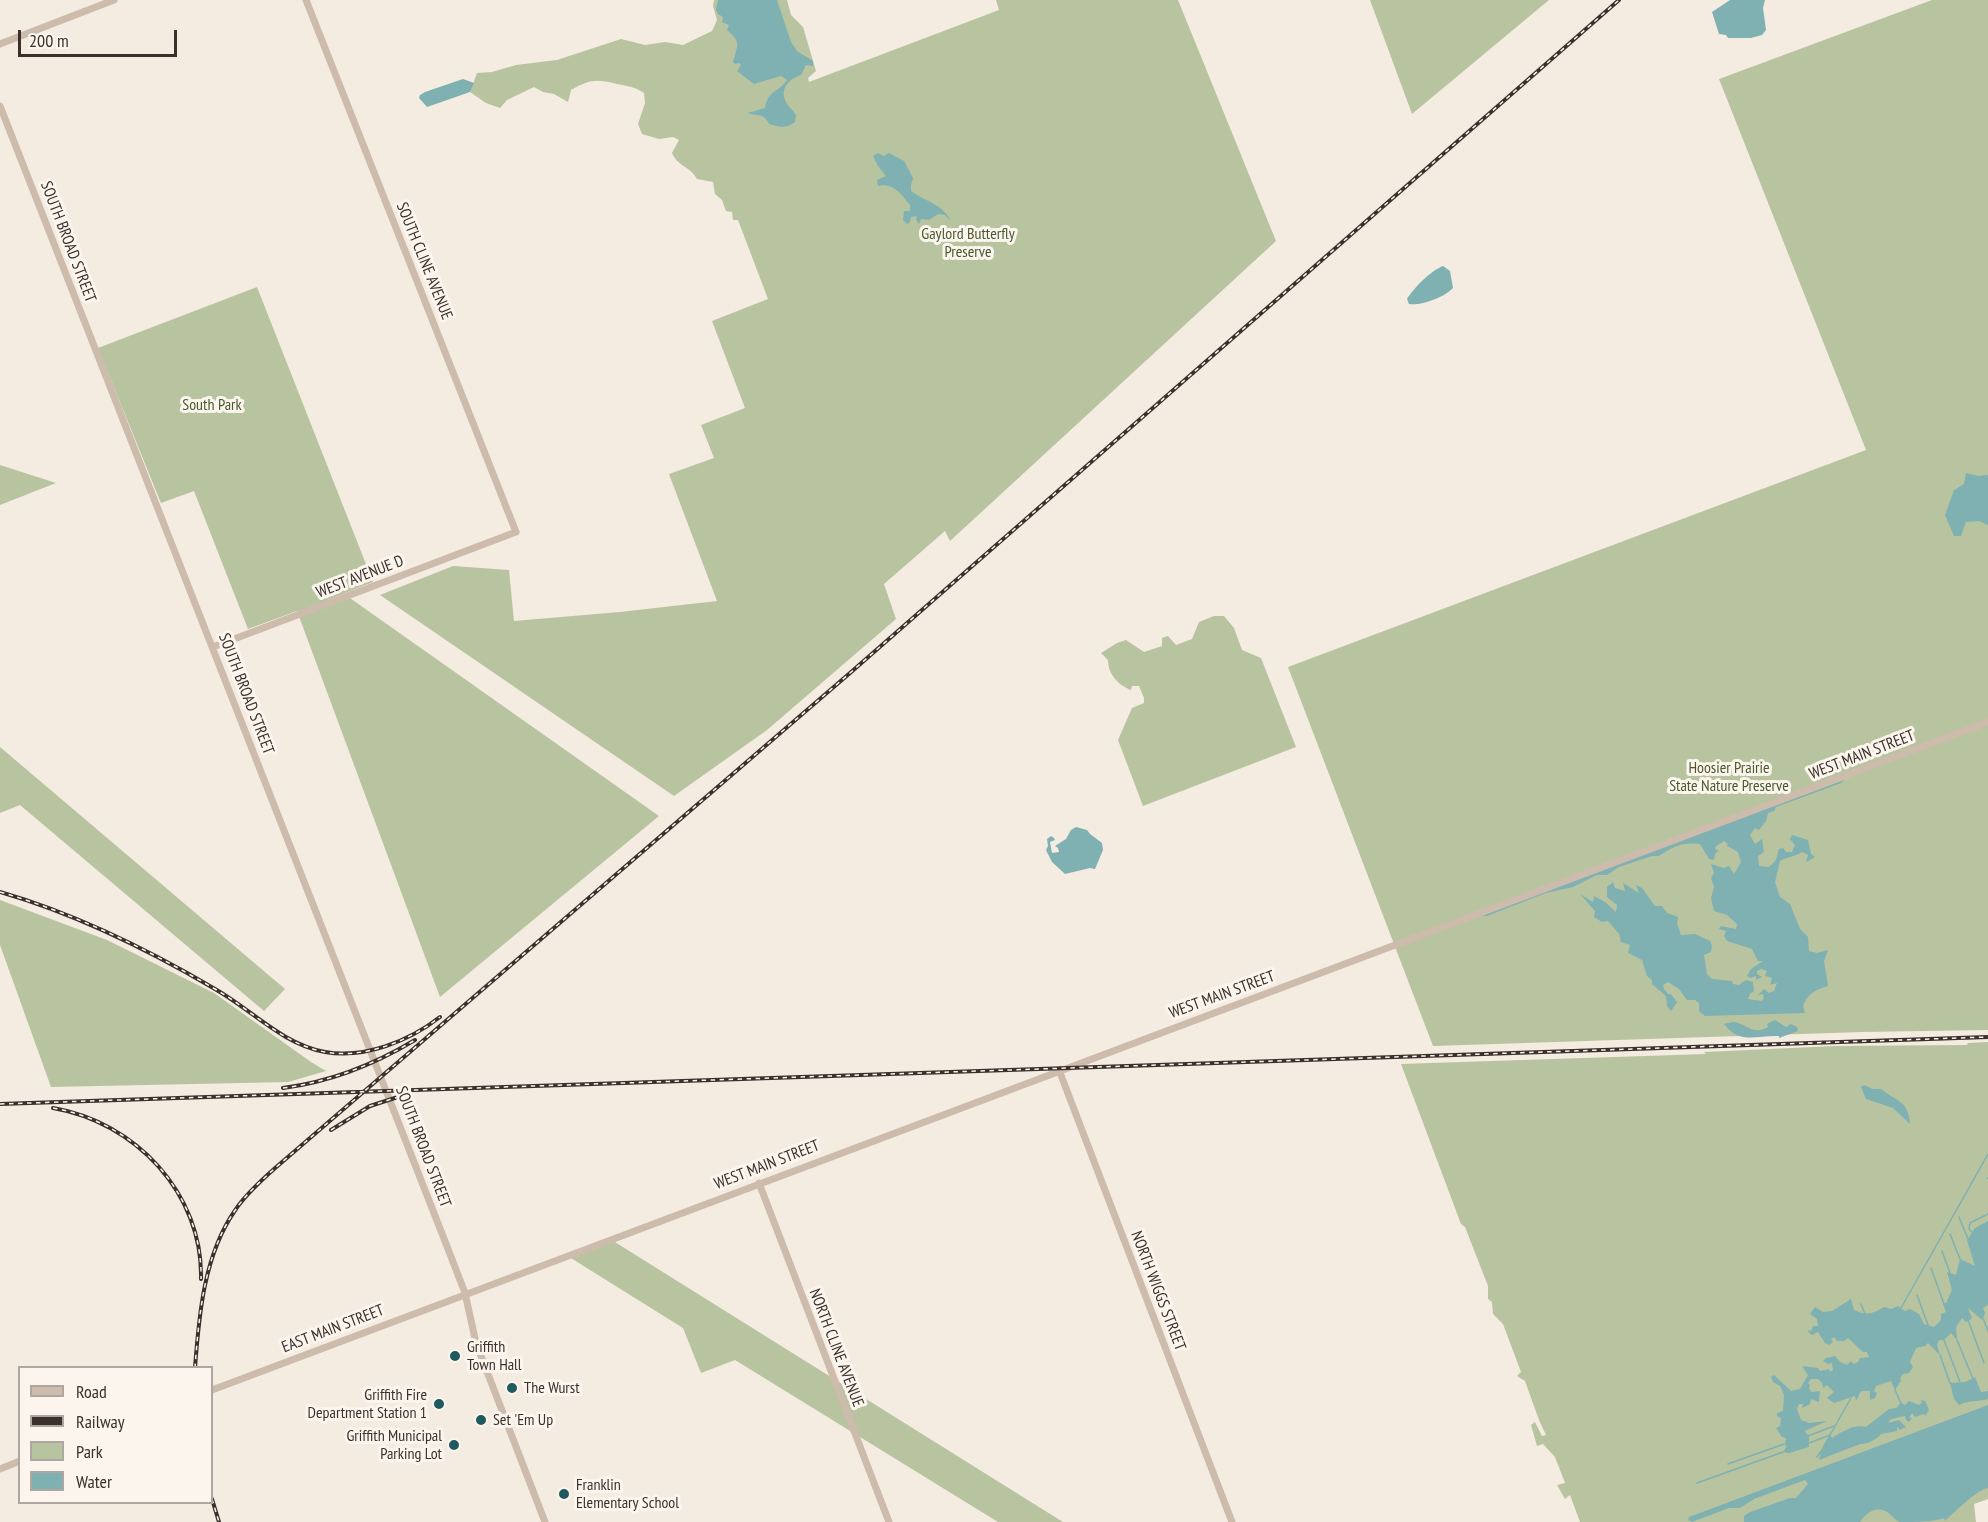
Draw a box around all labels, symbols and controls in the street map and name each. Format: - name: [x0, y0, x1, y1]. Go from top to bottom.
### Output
- scale bar: [21, 18, 180, 56]
- text: 200 m: [29, 29, 69, 52]
- street label: SOUTH BROAD STREET: [36, 179, 100, 305]
- street label: SOUTH CLINE AVENUE: [392, 200, 456, 322]
- park label: Gaylord Butterfly Preserve: [921, 224, 1015, 262]
- park label: South Park: [182, 395, 242, 415]
- street label: WEST AVENUE D: [314, 552, 406, 602]
- street label: SOUTH BROAD STREET: [214, 631, 278, 757]
- street label: WEST MAIN STREET: [1807, 726, 1917, 784]
- park label: Hoosier Prairie State Nature Preserve: [1669, 758, 1789, 796]
- street label: WEST MAIN STREET: [1167, 967, 1277, 1023]
- street label: SOUTH BROAD STREET: [391, 1084, 455, 1210]
- street label: WEST MAIN STREET: [712, 1136, 822, 1194]
- street label: NORTH WIGGS STREET: [1126, 1229, 1190, 1353]
- street label: NORTH CLINE AVENUE: [805, 1286, 867, 1410]
- street label: EAST MAIN STREET: [279, 1301, 387, 1357]
- place label: Griffith Town Hall: [467, 1337, 522, 1375]
- marker: Griffith Town Hall: [448, 1349, 462, 1363]
- legend: [18, 1366, 213, 1504]
- place label: The Wurst: [524, 1378, 580, 1398]
- text: Road: [76, 1380, 107, 1403]
- marker: The Wurst: [505, 1381, 519, 1395]
- place label: Griffith Fire Department Station 1: [308, 1385, 427, 1423]
- marker: Griffith Fire Department Station 1: [432, 1397, 446, 1411]
- text: Railway: [76, 1410, 125, 1433]
- place label: Set 'Em Up: [493, 1410, 553, 1430]
- marker: Set 'Em Up: [474, 1413, 488, 1427]
- place label: Griffith Municipal Parking Lot: [346, 1426, 442, 1464]
- marker: Griffith Municipal Parking Lot: [447, 1438, 461, 1452]
- text: Park: [76, 1440, 103, 1463]
- text: Water: [76, 1470, 112, 1493]
- place label: Franklin Elementary School: [576, 1475, 679, 1513]
- marker: Franklin Elementary School: [557, 1487, 571, 1501]

